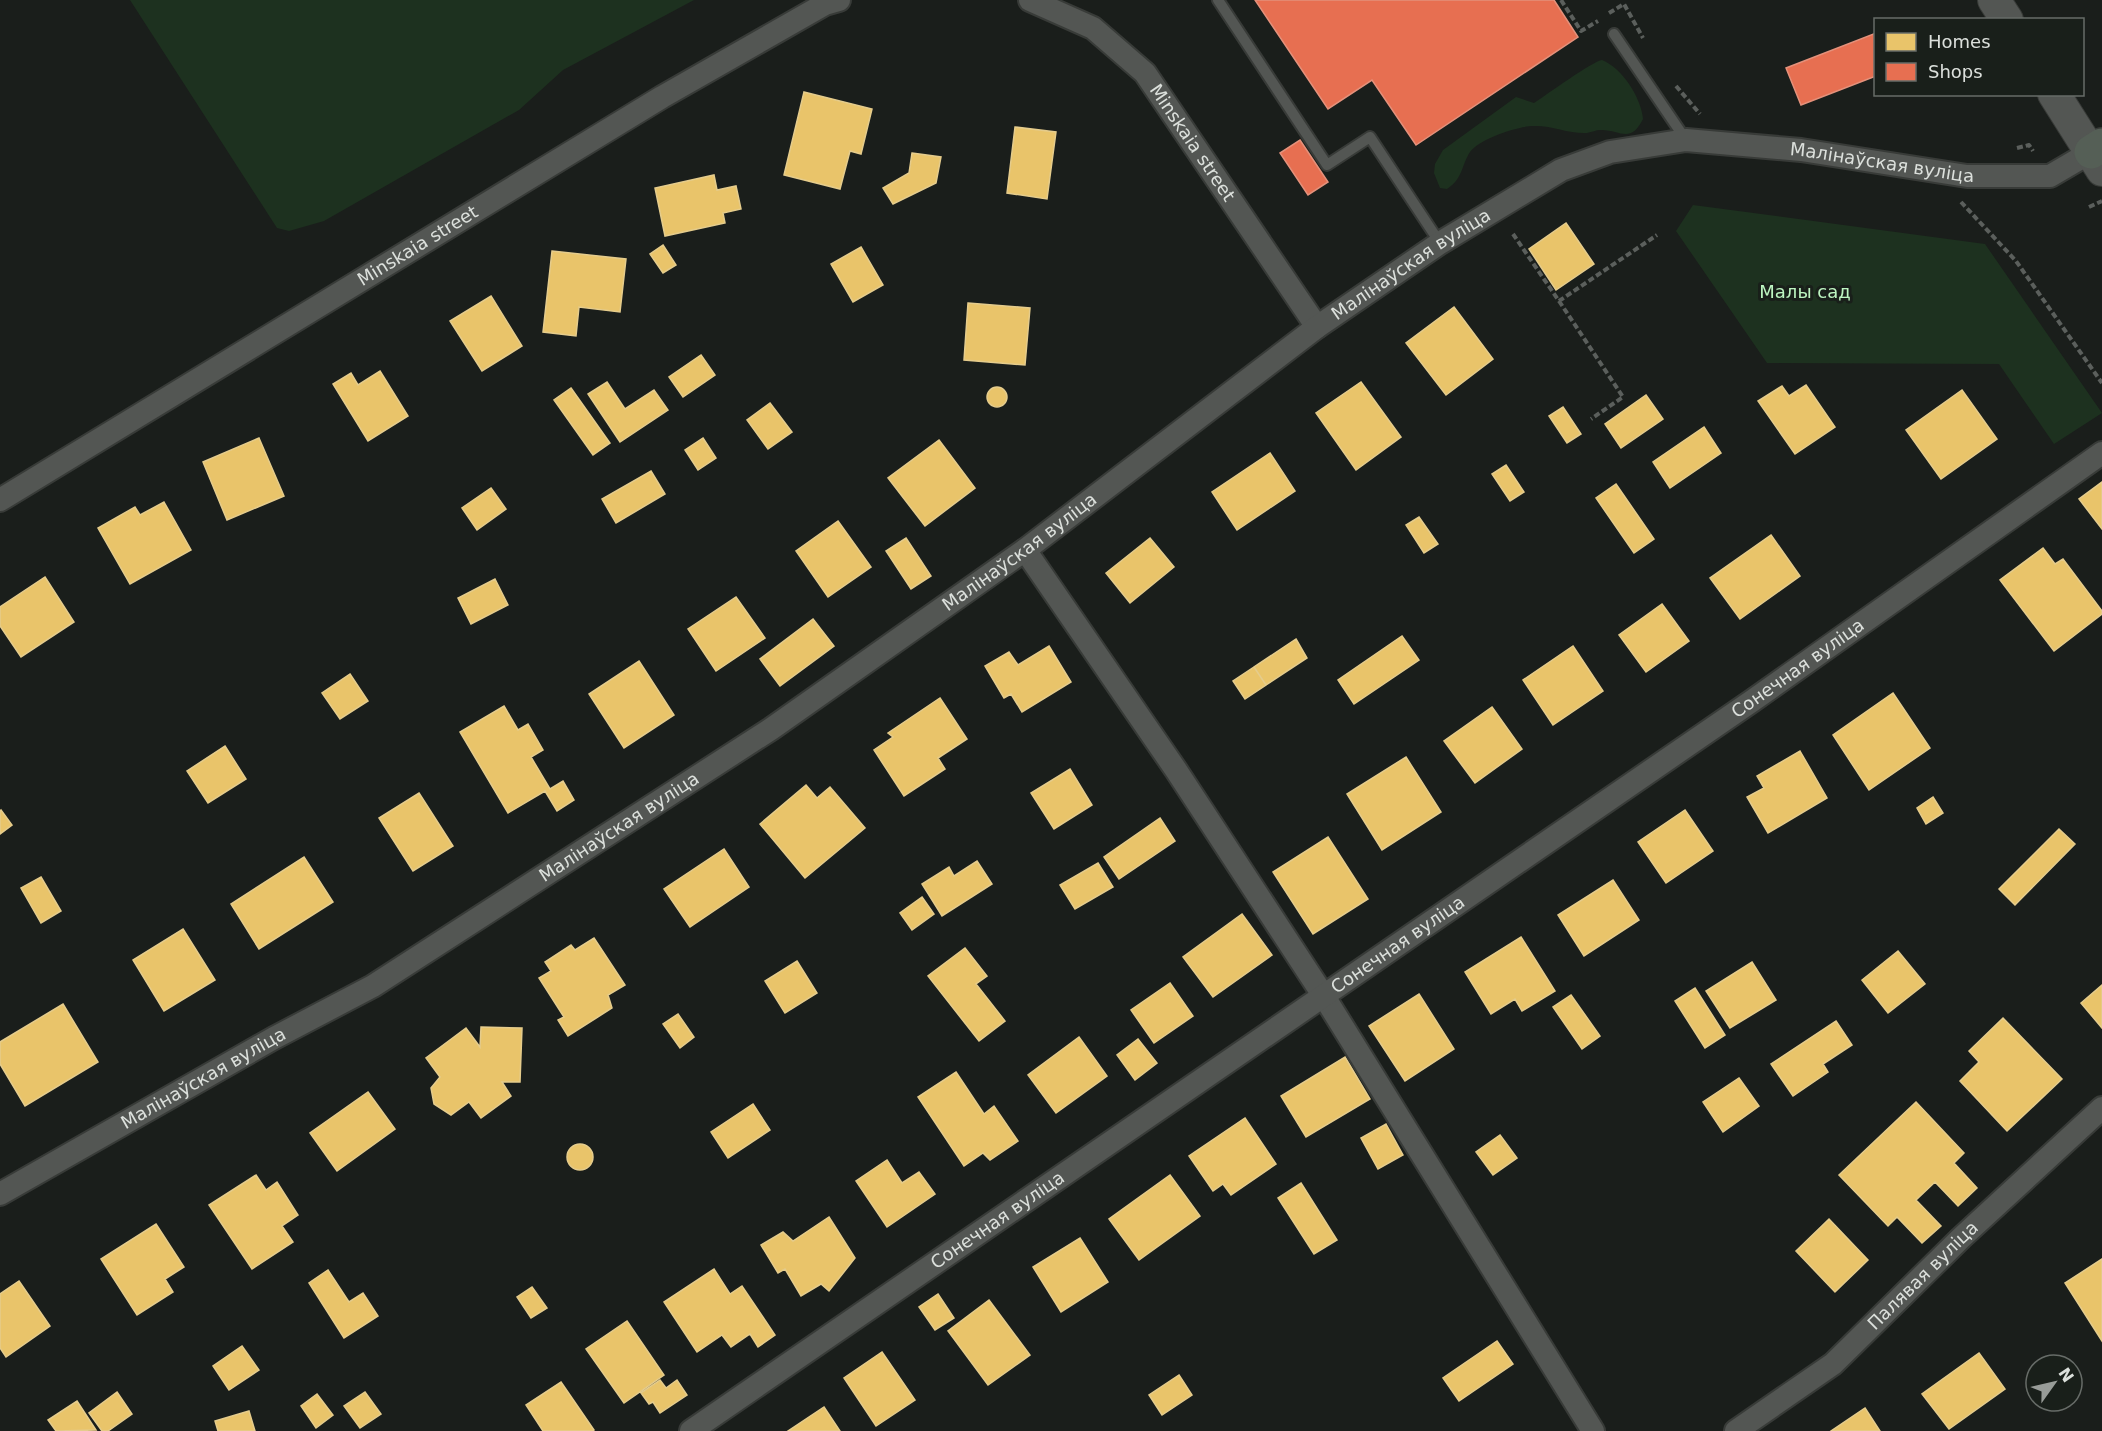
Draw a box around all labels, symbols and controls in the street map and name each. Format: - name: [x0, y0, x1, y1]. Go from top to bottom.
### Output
- legend: [1874, 18, 2084, 96]
- text: Homes: [1928, 31, 1991, 52]
- text: Shops: [1928, 61, 1983, 82]
- street label: Minskaia street: [1146, 80, 1240, 205]
- street label: Малінаўская вуліца: [1789, 138, 1974, 186]
- street label: Minskaia street: [353, 201, 481, 290]
- street label: Малінаўская вуліца: [1327, 204, 1494, 324]
- park label: Малы сад: [1759, 281, 1851, 302]
- street label: Малінаўская вуліца: [938, 488, 1101, 615]
- street label: Сонечная вуліца: [1727, 614, 1868, 722]
- street label: Малінаўская вуліца: [535, 767, 703, 886]
- street label: Сонечная вуліца: [1327, 891, 1468, 998]
- street label: Малінаўская вуліца: [117, 1023, 289, 1133]
- street label: Сонечная вуліца: [926, 1166, 1068, 1273]
- street label: Палявая вуліца: [1863, 1217, 1982, 1334]
- north arrow: [2024, 1353, 2084, 1413]
- text: N: [2054, 1364, 2078, 1386]

